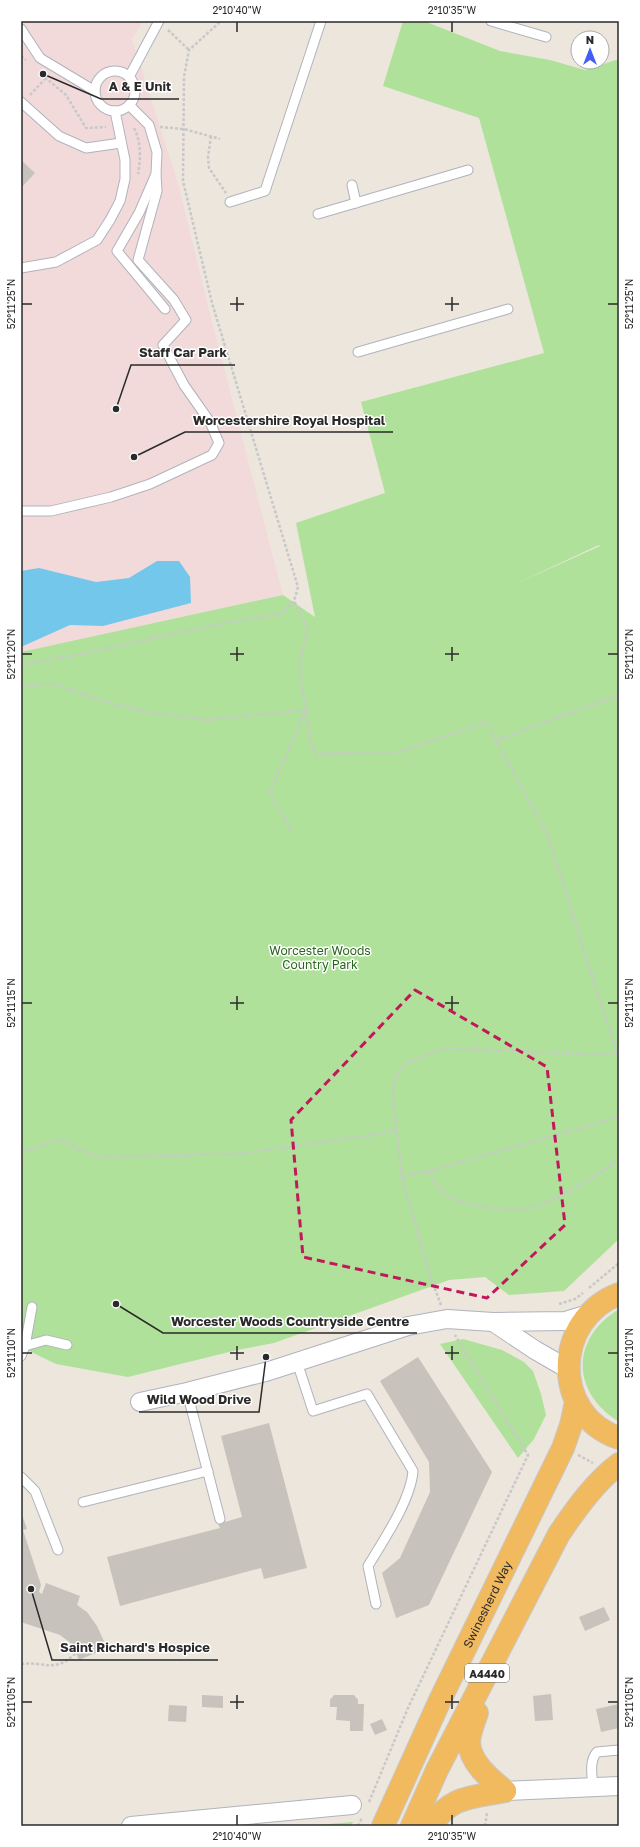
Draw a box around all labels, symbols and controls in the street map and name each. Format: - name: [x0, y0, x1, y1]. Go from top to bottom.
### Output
- text: 2°10'40"W: [213, 4, 262, 16]
- text: 2°10'35"W: [428, 4, 477, 16]
- north arrow: [570, 30, 610, 70]
- text: N: [586, 33, 594, 46]
- callout: A & E Unit: [101, 74, 179, 99]
- text: A & E Unit: [109, 78, 171, 94]
- text: 52°11'25"N: [5, 279, 17, 329]
- text: 52°11'25"N: [623, 279, 635, 329]
- callout: Staff Car Park: [131, 340, 235, 365]
- text: Staff Car Park: [139, 344, 227, 360]
- callout: Worcestershire Royal Hospital: [185, 407, 393, 432]
- text: Worcestershire Royal Hospital: [193, 412, 386, 428]
- text: 52°11'20"N: [5, 629, 17, 679]
- text: 52°11'20"N: [623, 629, 635, 679]
- park label: Worcester Woods Country Park: [269, 943, 371, 972]
- text: 52°11'15"N: [5, 978, 17, 1028]
- text: 52°11'15"N: [623, 978, 635, 1028]
- callout: Worcester Woods Countryside Centre: [163, 1308, 417, 1333]
- text: Worcester Woods Countryside Centre: [171, 1313, 409, 1329]
- text: 52°11'10"N: [5, 1328, 17, 1378]
- text: 52°11'10"N: [623, 1328, 635, 1378]
- callout: Wild Wood Drive: [139, 1387, 259, 1412]
- text: Wild Wood Drive: [147, 1391, 252, 1407]
- street label: Swinesherd Way: [459, 1558, 514, 1650]
- callout: Saint Richard's Hospice: [52, 1635, 218, 1660]
- text: Saint Richard's Hospice: [60, 1639, 210, 1655]
- road number: A4440: [465, 1664, 509, 1682]
- text: 52°11'05"N: [5, 1677, 17, 1727]
- text: 52°11'05"N: [623, 1677, 635, 1727]
- text: 2°10'40"W: [213, 1830, 262, 1842]
- text: 2°10'35"W: [428, 1830, 477, 1842]

